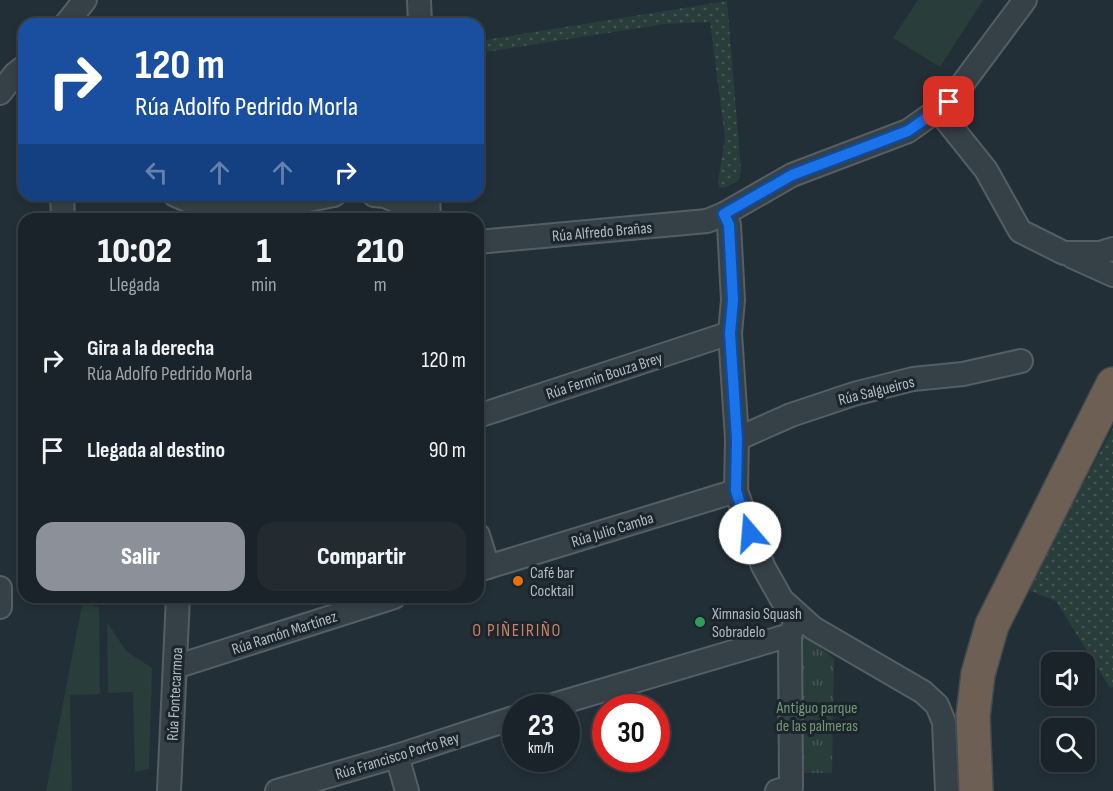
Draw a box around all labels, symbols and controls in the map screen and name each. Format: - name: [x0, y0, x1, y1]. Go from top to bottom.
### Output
- text: 120 m: [135, 40, 225, 91]
- icon: right: [36, 42, 114, 120]
- pin: [923, 76, 974, 127]
- icon: arrive: [932, 85, 965, 118]
- text: Rúa Adolfo Pedrido Morla: [135, 91, 358, 123]
- icon: left: [140, 156, 173, 189]
- icon: ahead: [203, 156, 236, 189]
- icon: ahead: [266, 156, 299, 189]
- icon: right: [329, 156, 362, 189]
- street label: Rúa Alfredo Brañas: [551, 219, 653, 246]
- text: 10:02: [97, 230, 172, 273]
- text: 1: [257, 230, 271, 273]
- text: 210: [356, 230, 405, 273]
- text: Llegada: [109, 273, 160, 297]
- text: min: [251, 273, 276, 297]
- text: m: [374, 273, 387, 297]
- text: Gira a la derecha: [87, 335, 214, 362]
- icon: right: [36, 344, 69, 377]
- text: 120 m: [422, 347, 466, 374]
- street label: Rúa Fermín Bouza Brey: [544, 349, 665, 404]
- text: Rúa Adolfo Pedrido Morla: [87, 362, 252, 386]
- street label: Rúa Salgueiros: [836, 373, 917, 410]
- icon: arrive: [36, 434, 69, 467]
- text: Llegada al destino: [87, 437, 225, 464]
- text: 90 m: [429, 437, 466, 464]
- position arrow: [718, 501, 782, 565]
- street label: Rúa Julio Camba: [569, 509, 656, 552]
- button: Salir: [36, 522, 245, 591]
- button: Compartir: [257, 522, 466, 591]
- place label: Café bar Cocktail: [530, 564, 575, 601]
- marker: Café bar Cocktail: [511, 574, 525, 588]
- place label: Ximnasio Squash Sobradelo: [711, 605, 802, 642]
- street label: Rúa Ramón Martínez: [229, 607, 340, 659]
- marker: Ximnasio Squash Sobradelo: [693, 615, 707, 629]
- district label: O PIÑEIRIÑO: [472, 620, 562, 641]
- street label: Rúa Fontecarmoa: [164, 647, 187, 741]
- map controls: [1041, 652, 1095, 772]
- button: sound: [1041, 652, 1095, 706]
- speed limit sign: 30: [592, 694, 670, 772]
- park label: Antiguo parque de las palmeras: [775, 699, 858, 736]
- text: 23: [528, 708, 554, 744]
- button: search: [1041, 718, 1095, 772]
- street label: Rúa Francisco Porto Rey: [333, 729, 462, 784]
- text: km/h: [528, 739, 554, 758]

